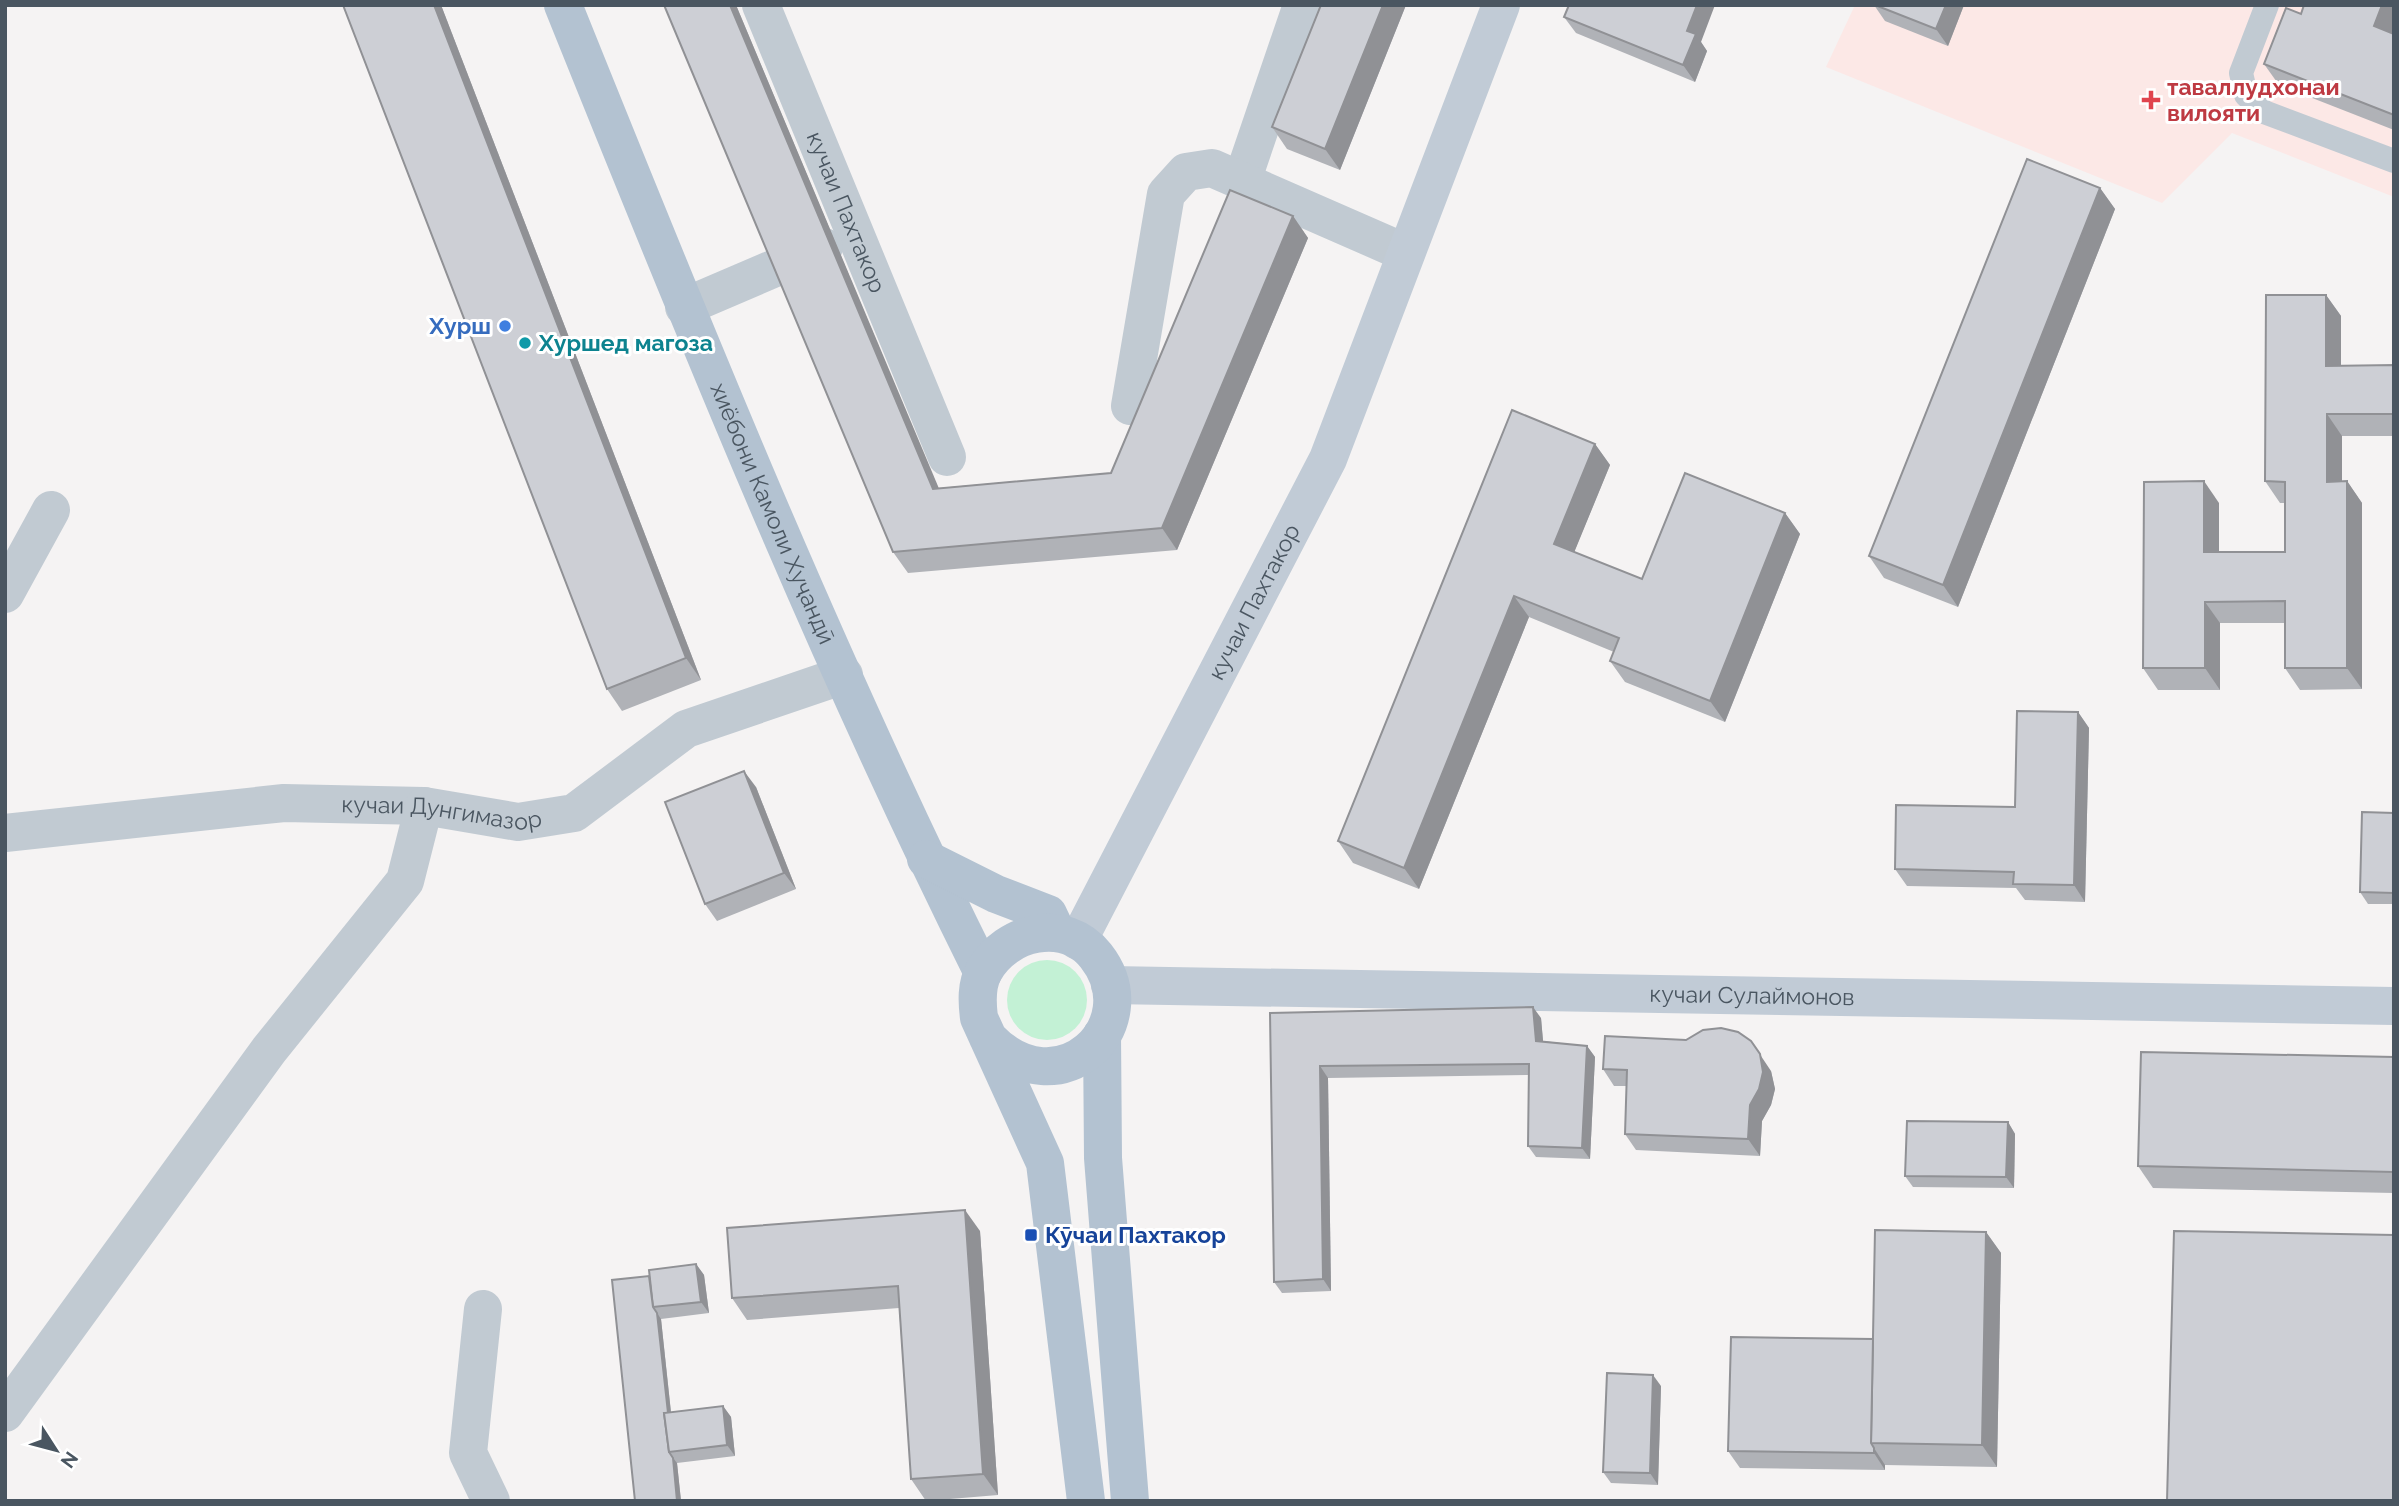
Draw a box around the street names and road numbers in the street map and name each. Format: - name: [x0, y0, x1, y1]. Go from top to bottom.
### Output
- street label: кучаи Пахтакор: [802, 127, 892, 296]
- street label: хиёбони Камоли Хуҷандӣ: [705, 379, 841, 648]
- street label: кучаи Пахтакор: [1202, 519, 1305, 684]
- street label: кучаи Дунгимазор: [341, 790, 544, 835]
- street label: кучаи Сулаймонов: [1649, 980, 1855, 1010]

